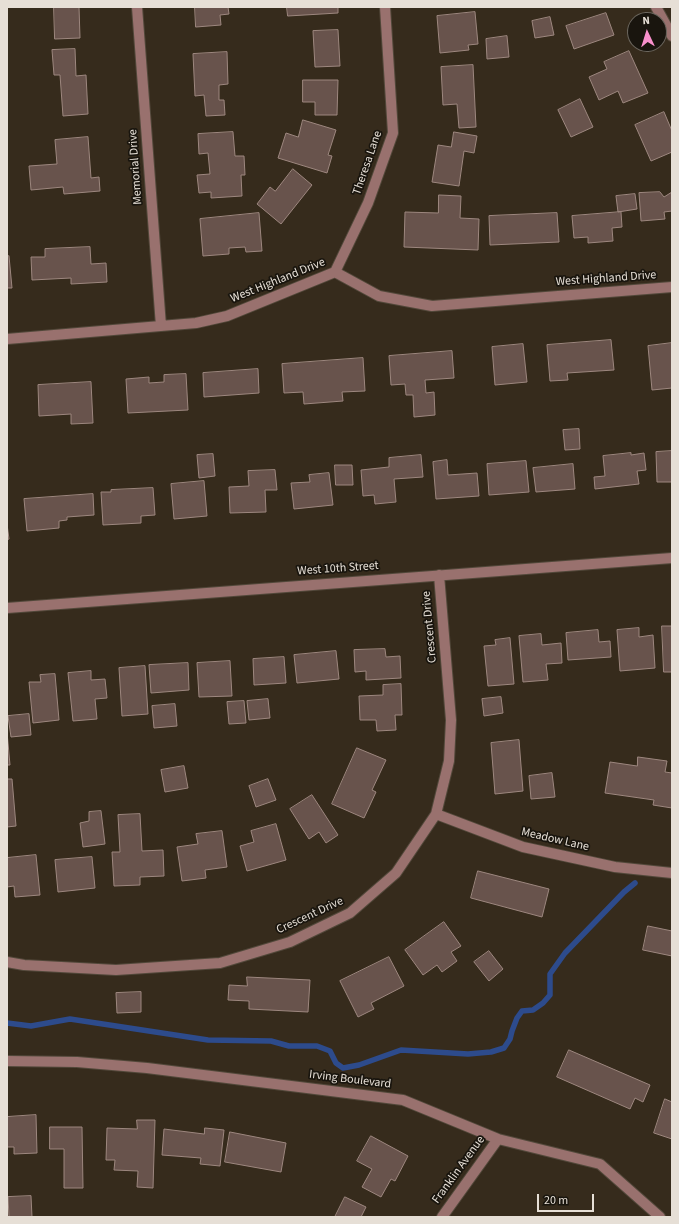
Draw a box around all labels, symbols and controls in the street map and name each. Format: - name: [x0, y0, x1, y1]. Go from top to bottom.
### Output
- north arrow: [627, 12, 667, 52]
- text: N: [642, 13, 650, 28]
- street label: Memorial Drive: [126, 129, 146, 205]
- street label: Theresa Lane: [350, 129, 386, 197]
- street label: West Highland Drive: [229, 255, 327, 307]
- street label: West Highland Drive: [555, 268, 657, 290]
- street label: West 10th Street: [297, 559, 379, 579]
- street label: Crescent Drive: [420, 590, 440, 664]
- street label: Meadow Lane: [520, 825, 590, 855]
- street label: Crescent Drive: [274, 894, 346, 938]
- street label: Irving Boulevard: [308, 1068, 392, 1092]
- street label: Franklin Avenue: [430, 1133, 488, 1207]
- scale bar: [539, 1186, 596, 1212]
- text: 20 m: [544, 1192, 568, 1209]

